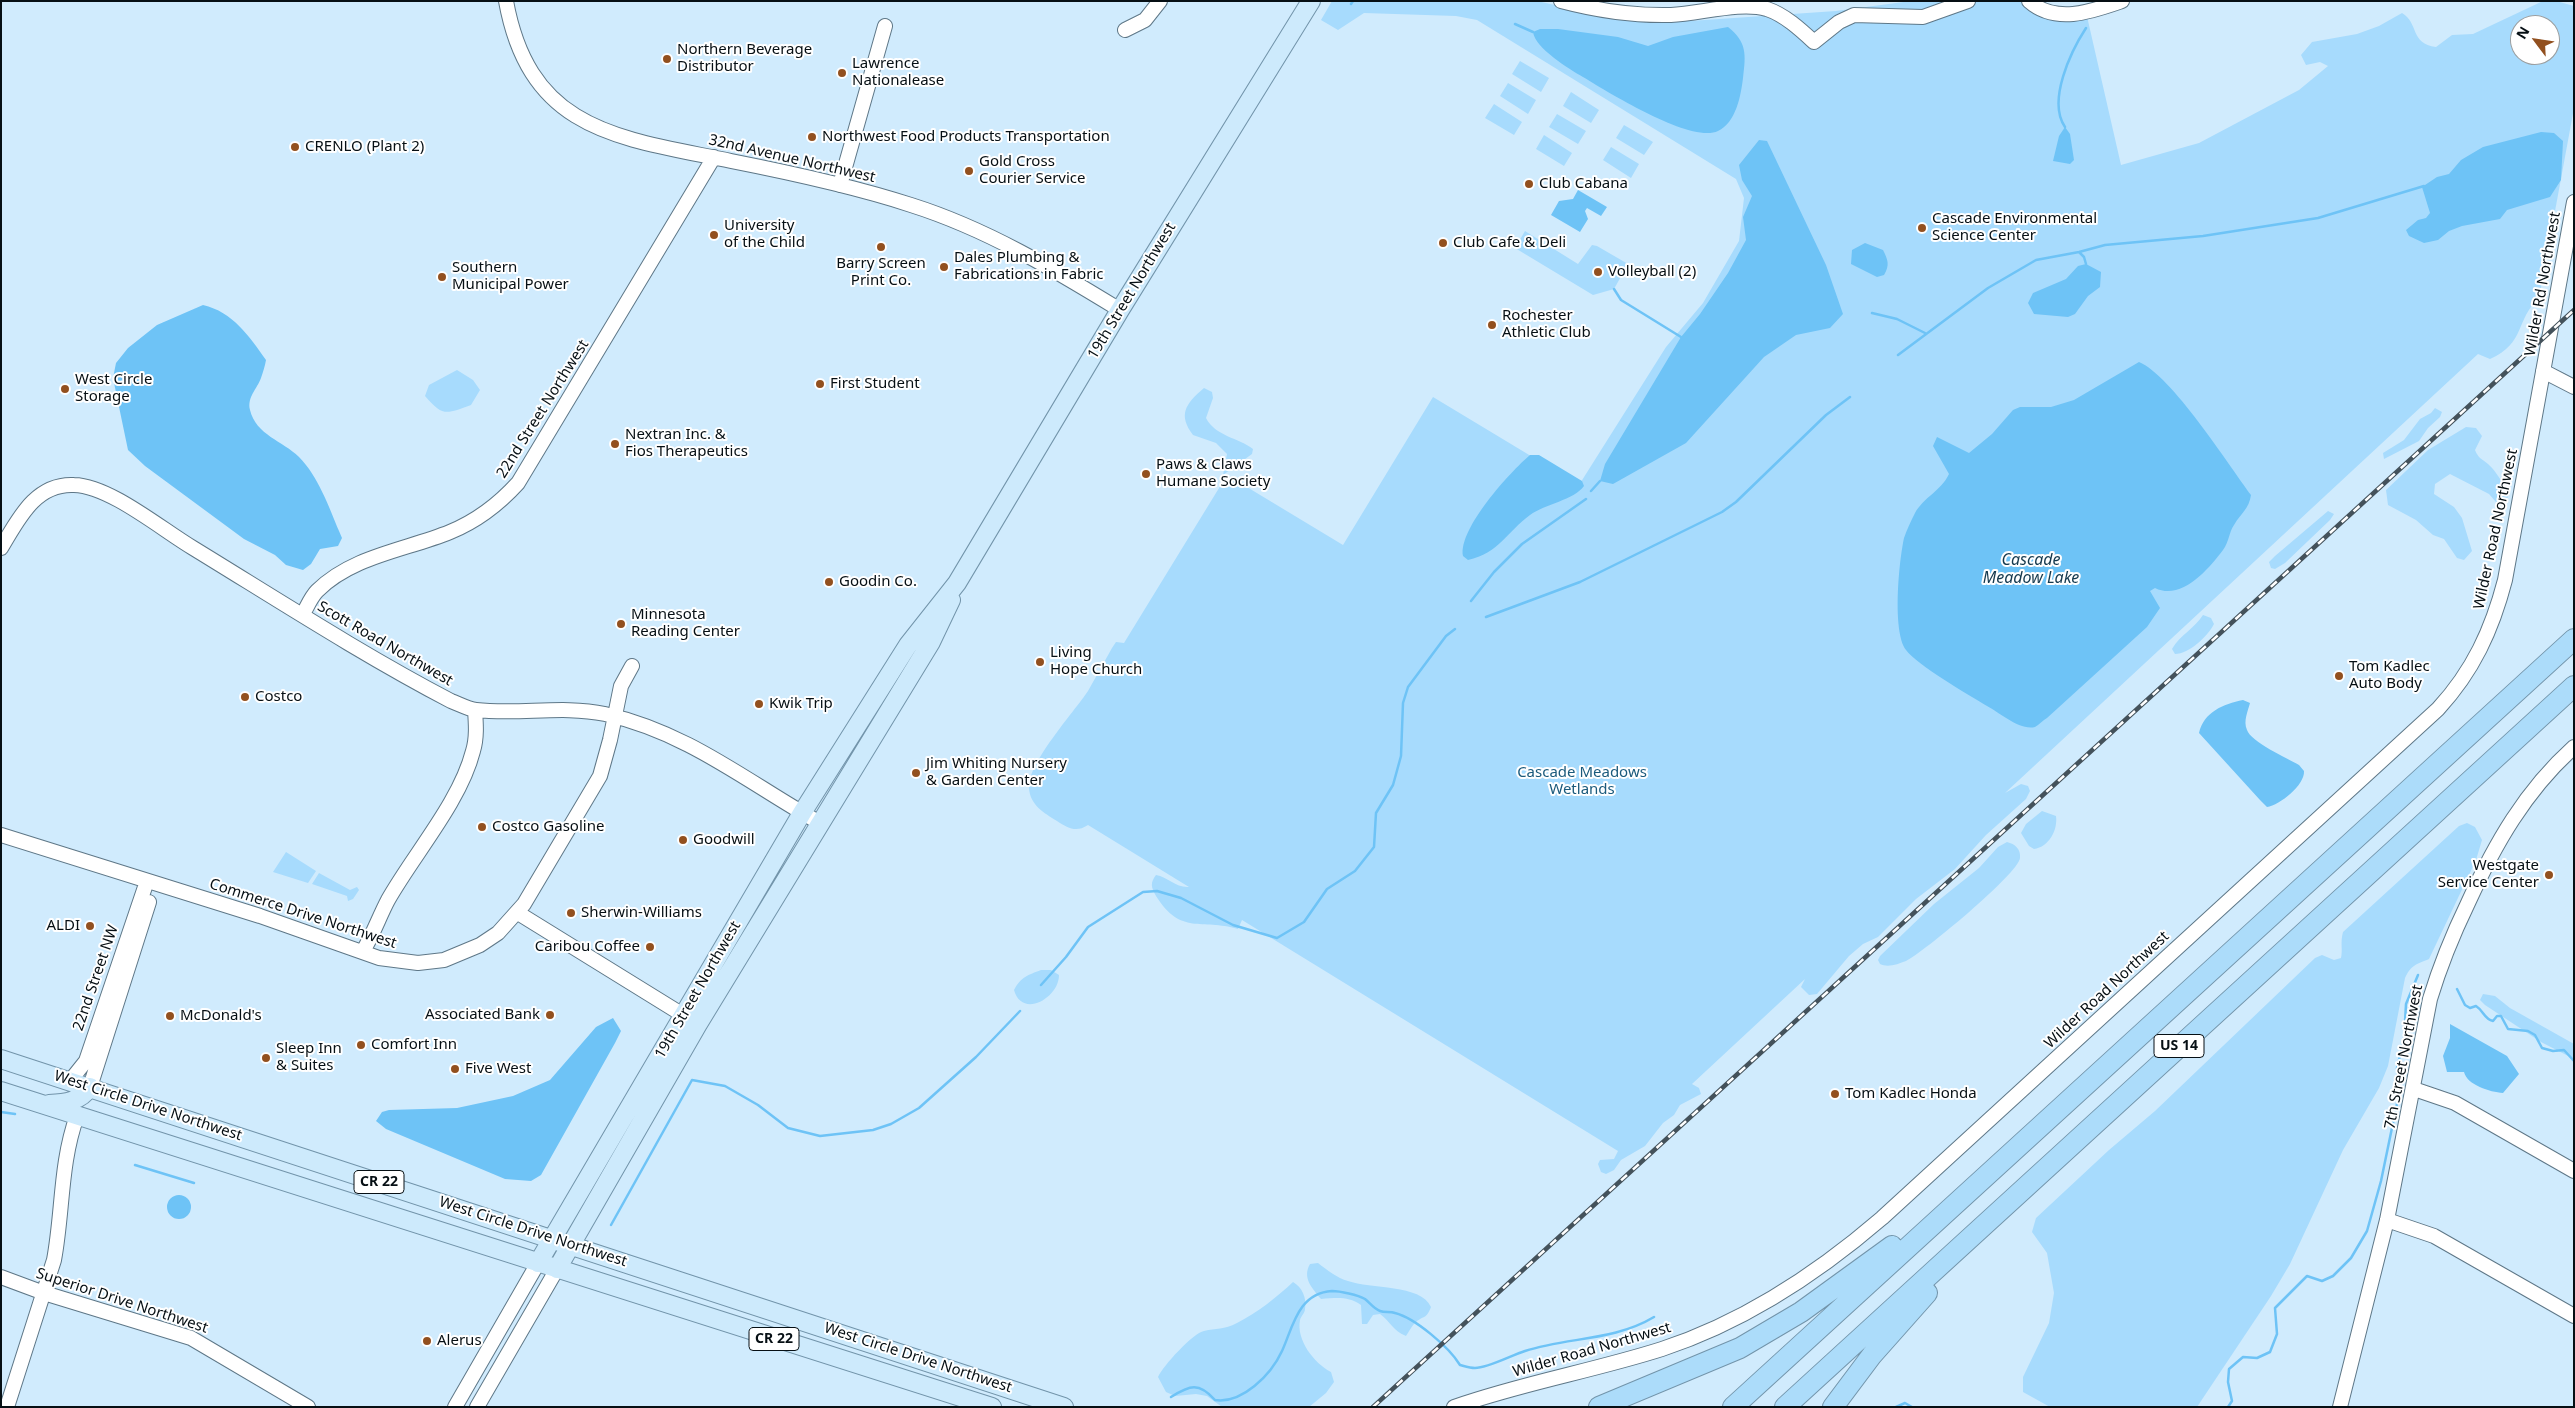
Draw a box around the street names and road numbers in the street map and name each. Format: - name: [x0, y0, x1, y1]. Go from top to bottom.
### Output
- street label: 32nd Avenue Northwest: [707, 131, 877, 187]
- street label: Wilder Rd Northwest: [2521, 210, 2565, 358]
- street label: 19th Street Northwest: [1084, 220, 1180, 362]
- street label: 22nd Street Northwest: [493, 337, 593, 481]
- street label: Wilder Road Northwest: [2470, 447, 2522, 611]
- street label: Scott Road Northwest: [314, 598, 456, 690]
- street label: Commerce Drive Northwest: [207, 875, 399, 953]
- street label: 19th Street Northwest: [651, 918, 745, 1062]
- street label: 22nd Street NW: [69, 923, 123, 1033]
- street label: Wilder Road Northwest: [2041, 928, 2173, 1052]
- street label: 7th Street Northwest: [2381, 983, 2427, 1131]
- road number: US 14: [2154, 1034, 2204, 1058]
- street label: West Circle Drive Northwest: [52, 1067, 244, 1145]
- road number: CR 22: [354, 1170, 404, 1194]
- street label: West Circle Drive Northwest: [437, 1193, 629, 1271]
- street label: Superior Drive Northwest: [34, 1265, 210, 1337]
- street label: West Circle Drive Northwest: [822, 1319, 1014, 1397]
- street label: Wilder Road Northwest: [1511, 1319, 1673, 1381]
- road number: CR 22: [749, 1328, 799, 1350]

